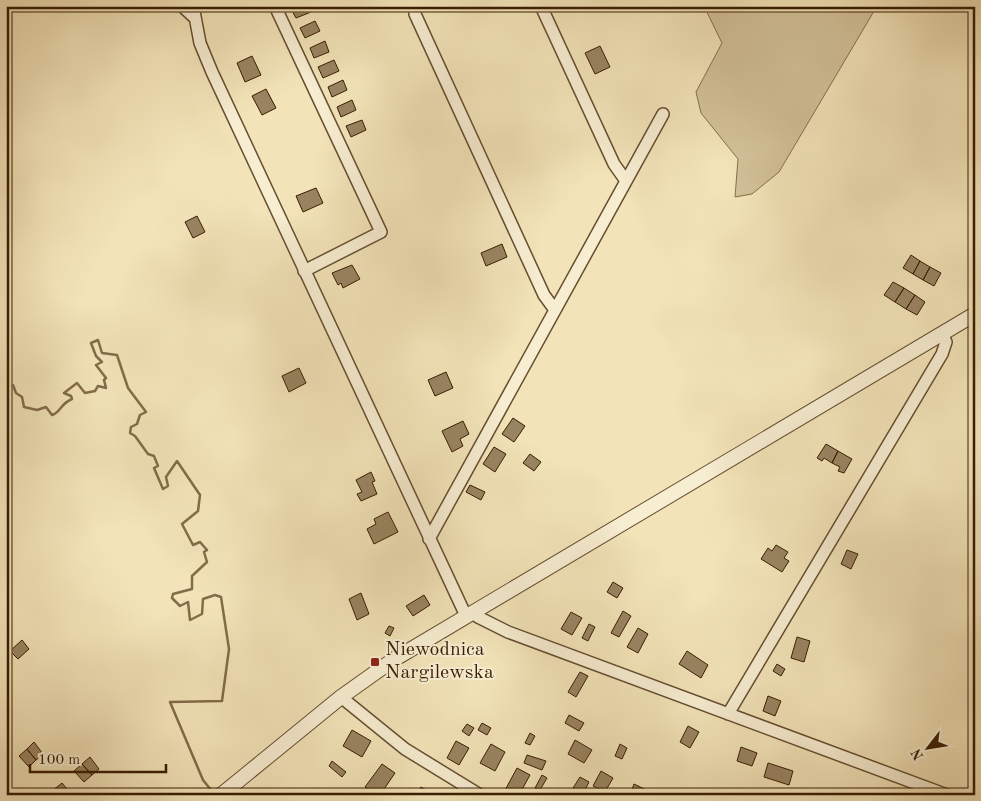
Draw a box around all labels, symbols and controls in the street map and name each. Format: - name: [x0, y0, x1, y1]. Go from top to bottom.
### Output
- place label: Niewodnica Nargilewska: [385, 640, 494, 683]
- marker: Niewodnica Nargilewska: [369, 656, 381, 668]
- north arrow: [904, 724, 954, 774]
- scale bar: [30, 741, 166, 773]
- text: N: [909, 746, 926, 762]
- text: 100 m: [38, 753, 80, 768]

